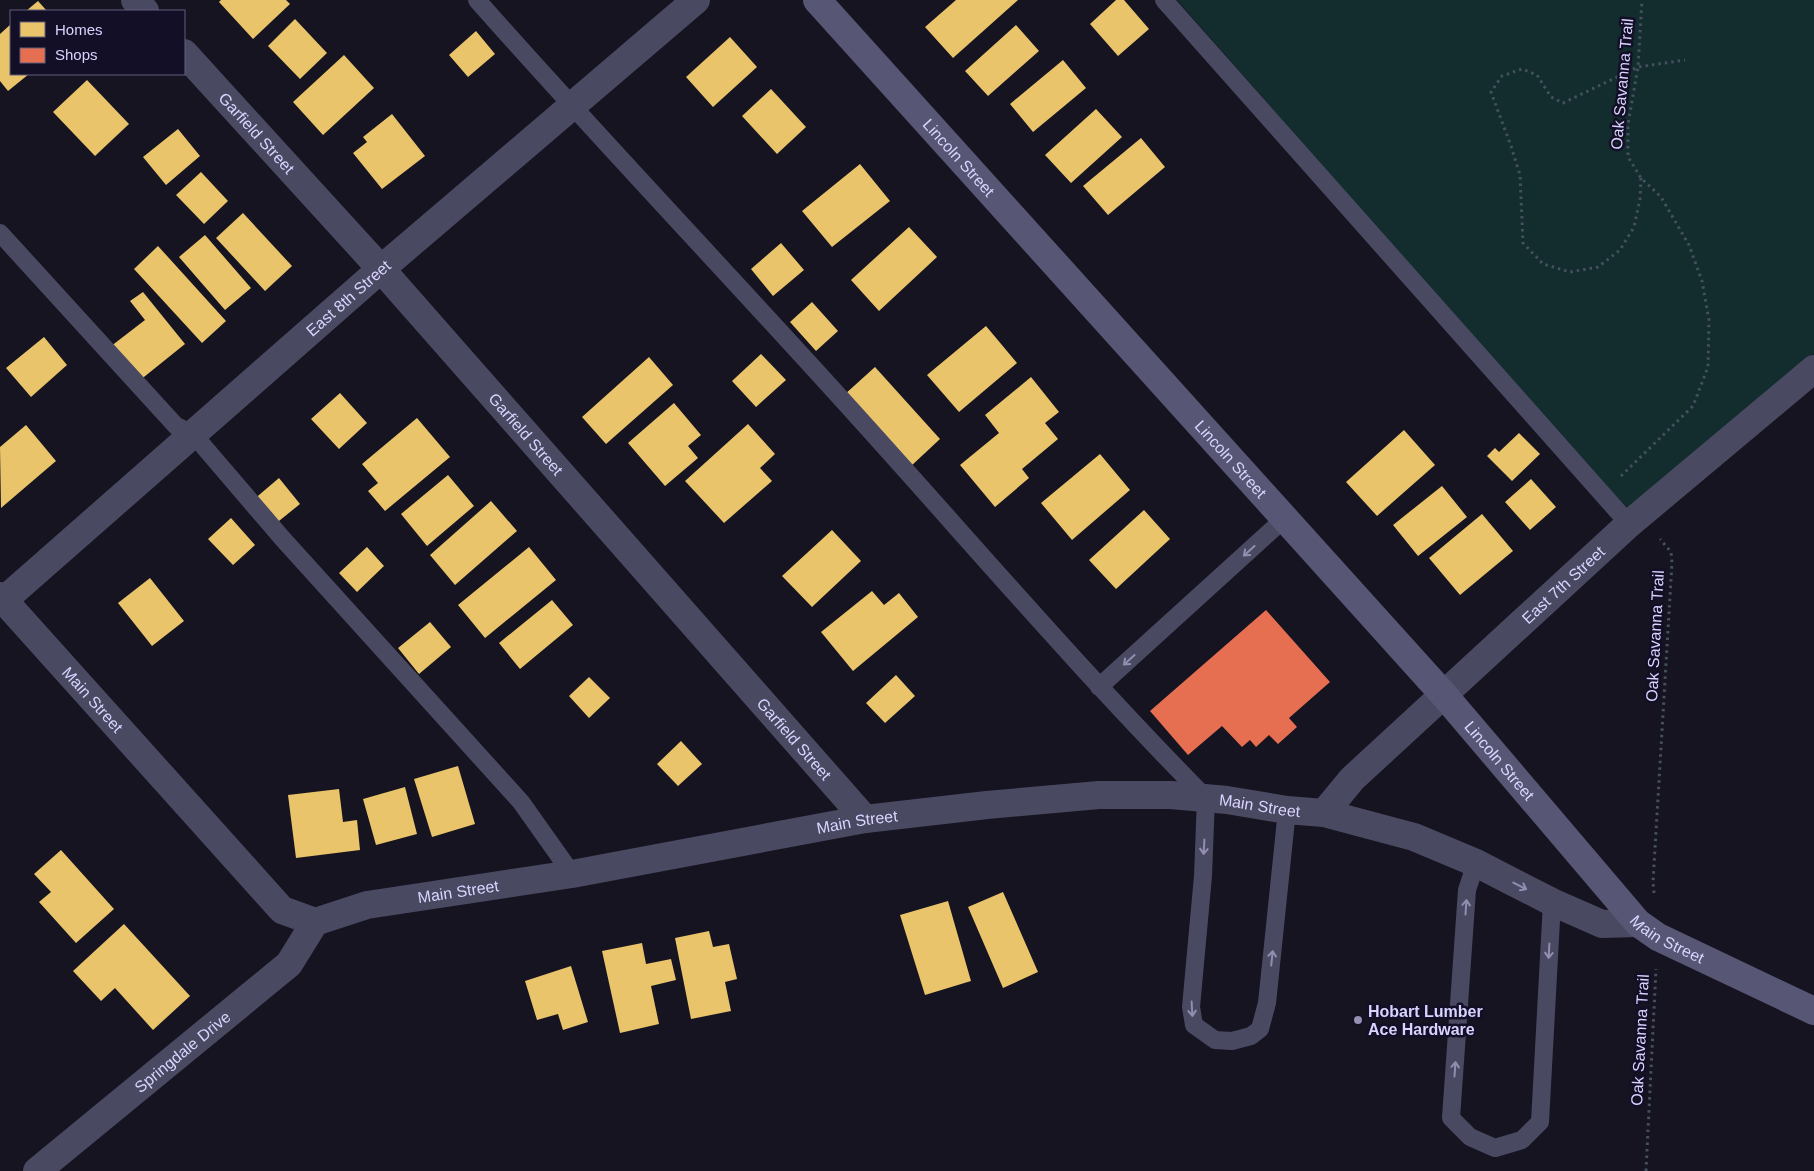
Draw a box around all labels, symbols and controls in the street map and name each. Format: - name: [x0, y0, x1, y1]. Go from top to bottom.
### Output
- legend: [10, 10, 185, 75]
- street label: Oak Savanna Trail: [1608, 18, 1636, 150]
- text: Homes: [55, 21, 103, 38]
- text: Shops: [55, 46, 98, 63]
- street label: Garfield Street: [216, 89, 298, 177]
- street label: Lincoln Street: [920, 115, 998, 200]
- street label: East 8th Street: [303, 256, 394, 339]
- street label: Garfield Street: [486, 390, 567, 479]
- street label: Lincoln Street: [1192, 417, 1270, 501]
- street label: East 7th Street: [1518, 542, 1608, 627]
- one-way arrow: [1243, 545, 1256, 557]
- street label: Oak Savanna Trail: [1643, 570, 1667, 702]
- one-way arrow: [1122, 654, 1135, 666]
- street label: Main Street: [59, 663, 127, 736]
- street label: Garfield Street: [754, 694, 835, 783]
- street label: Lincoln Street: [1462, 718, 1538, 804]
- street label: Main Street: [1219, 791, 1302, 820]
- street label: Main Street: [815, 807, 899, 836]
- one-way arrow: [1199, 838, 1209, 854]
- street label: Main Street: [416, 877, 500, 906]
- one-way arrow: [1512, 881, 1527, 891]
- one-way arrow: [1461, 899, 1470, 915]
- street label: Main Street: [1627, 912, 1707, 966]
- one-way arrow: [1545, 943, 1554, 959]
- one-way arrow: [1267, 950, 1277, 966]
- street label: Oak Savanna Trail: [1628, 974, 1652, 1106]
- one-way arrow: [1188, 1000, 1197, 1016]
- place label: Hobart Lumber Ace Hardware: [1368, 1003, 1483, 1038]
- street label: Springdale Drive: [131, 1007, 233, 1096]
- marker: Hobart Lumber Ace Hardware: [1352, 1014, 1364, 1026]
- one-way arrow: [1450, 1061, 1459, 1077]

